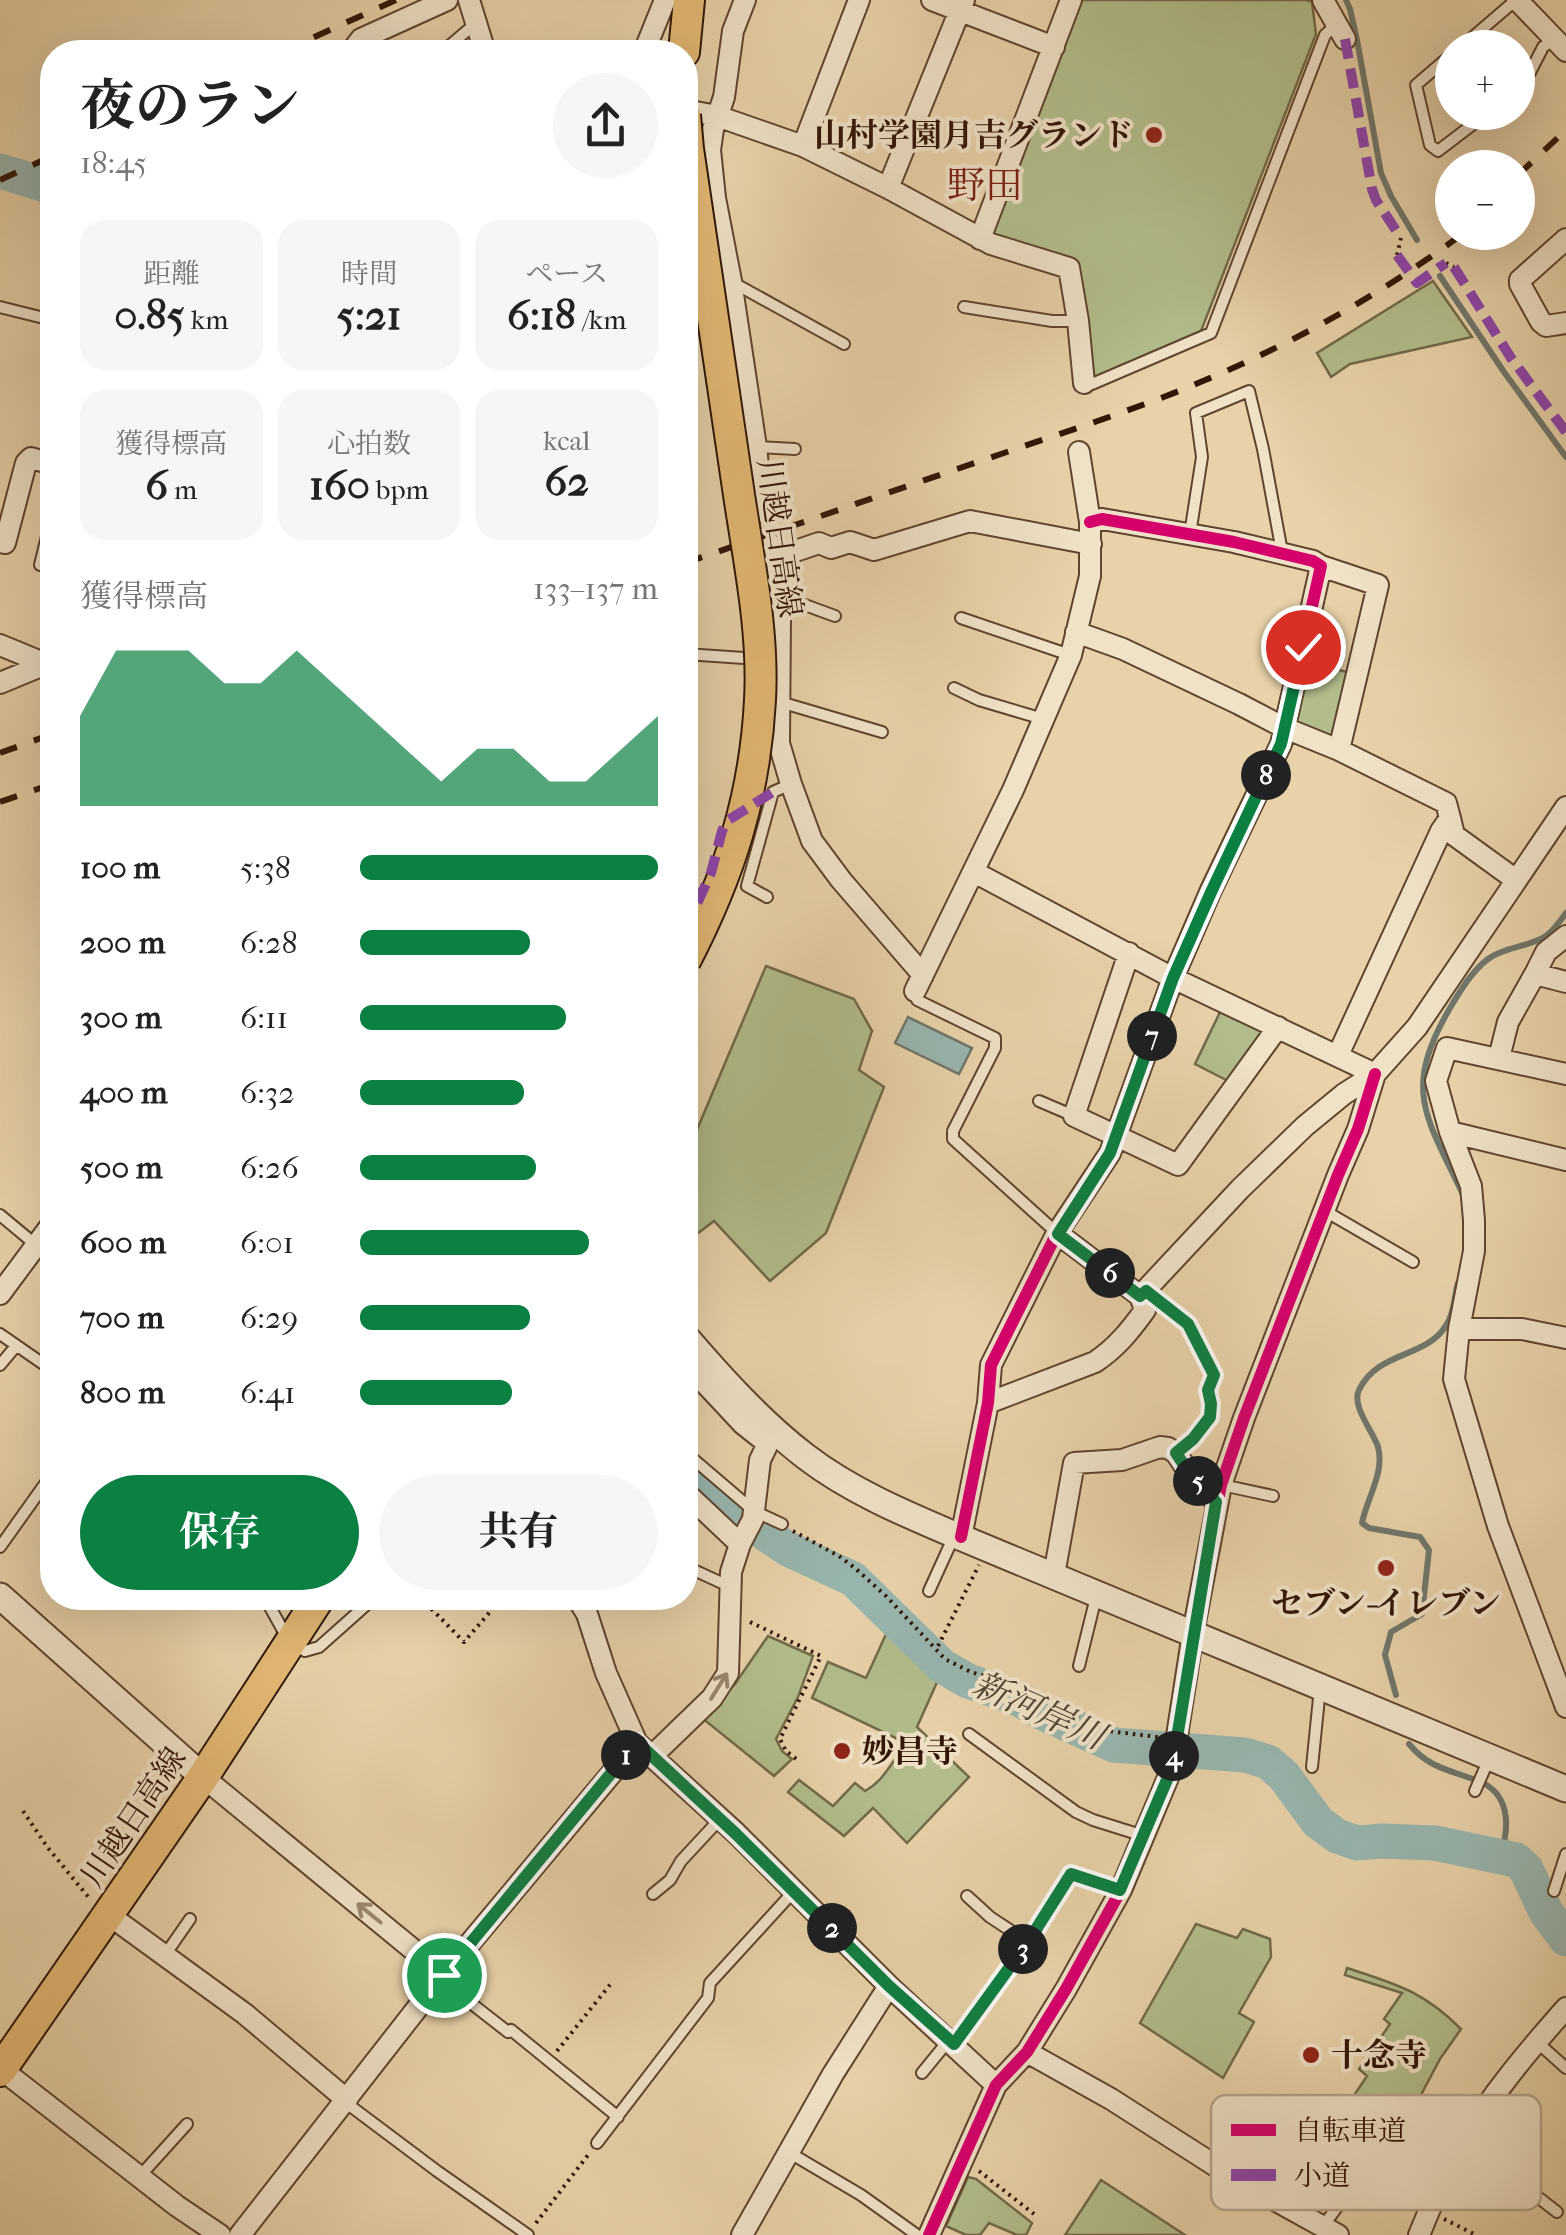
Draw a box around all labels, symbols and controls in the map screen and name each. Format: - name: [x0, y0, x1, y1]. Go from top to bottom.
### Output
- map controls: [1435, 30, 1535, 250]
- button: +: [1435, 30, 1535, 130]
- button: share: [553, 73, 658, 178]
- text: 夜のラン: [80, 74, 300, 138]
- place label: 山村学園月吉グランド: [814, 117, 1134, 154]
- marker: 山村学園月吉グランド: [1143, 124, 1165, 146]
- text: 18:45: [80, 144, 147, 181]
- button: −: [1435, 150, 1535, 250]
- district label: 野田: [947, 163, 1023, 208]
- text: 距離: [143, 257, 199, 290]
- text: 時間: [341, 257, 397, 290]
- text: ペース: [525, 257, 608, 290]
- text: 0.85: [114, 291, 185, 340]
- text: 5:21: [337, 291, 401, 340]
- text: 6:18: [507, 291, 576, 340]
- text: km: [185, 303, 228, 336]
- text: /km: [576, 303, 626, 336]
- text: kcal: [543, 424, 590, 457]
- text: 獲得標高: [115, 427, 227, 460]
- text: 心拍数: [327, 427, 411, 460]
- street label: 川越日高線: [750, 456, 809, 620]
- text: 62: [544, 457, 589, 506]
- text: 6: [145, 461, 168, 510]
- text: 160: [309, 461, 370, 510]
- text: m: [168, 473, 197, 506]
- text: bpm: [370, 473, 429, 506]
- text: 133–137 m: [533, 570, 658, 607]
- text: 獲得標高: [80, 578, 208, 615]
- pin: [1261, 605, 1346, 690]
- icon: check: [1276, 620, 1331, 675]
- pin: 8: [1241, 750, 1291, 800]
- text: 8: [1259, 758, 1273, 791]
- text: 100 m: [80, 849, 160, 886]
- text: 5:38: [240, 849, 291, 886]
- text: 200 m: [80, 924, 165, 961]
- text: 6:28: [240, 924, 298, 961]
- text: 300 m: [80, 999, 162, 1036]
- text: 6:11: [240, 999, 288, 1036]
- pin: 7: [1127, 1011, 1177, 1061]
- text: 7: [1145, 1019, 1159, 1052]
- text: 400 m: [80, 1074, 168, 1111]
- text: 6:32: [240, 1074, 295, 1111]
- text: 500 m: [80, 1149, 163, 1186]
- text: 6:26: [240, 1149, 299, 1186]
- text: 600 m: [80, 1224, 166, 1261]
- text: 6:01: [240, 1224, 294, 1261]
- pin: 6: [1085, 1248, 1135, 1298]
- text: 6: [1102, 1256, 1118, 1289]
- text: 700 m: [80, 1299, 164, 1336]
- text: 6:29: [240, 1299, 298, 1336]
- text: 800 m: [80, 1374, 165, 1411]
- text: 6:41: [240, 1374, 295, 1411]
- pin: 5: [1173, 1456, 1223, 1506]
- text: 5: [1192, 1464, 1204, 1497]
- button: 保存: [80, 1475, 359, 1590]
- button: 共有: [379, 1475, 658, 1590]
- marker: セブン-イレブン: [1375, 1557, 1397, 1579]
- place label: セブン-イレブン: [1271, 1585, 1501, 1622]
- water label: 新河岸川: [967, 1663, 1115, 1759]
- one-way arrow: [709, 1672, 729, 1701]
- pin: 1: [601, 1730, 651, 1780]
- pin: 4: [1149, 1731, 1199, 1781]
- place label: 妙昌寺: [862, 1733, 958, 1770]
- text: 1: [621, 1738, 631, 1771]
- text: 4: [1166, 1739, 1182, 1772]
- marker: 妙昌寺: [831, 1740, 853, 1762]
- street label: 川越日高線: [73, 1741, 193, 1894]
- one-way arrow: [356, 1902, 382, 1924]
- pin: 2: [807, 1903, 857, 1953]
- text: 2: [825, 1911, 839, 1944]
- pin: 3: [998, 1924, 1048, 1974]
- text: 3: [1017, 1932, 1029, 1965]
- pin: [402, 1933, 487, 2018]
- icon: arrive: [417, 1948, 472, 2003]
- place label: 十念寺: [1331, 2037, 1427, 2074]
- marker: 十念寺: [1300, 2044, 1322, 2066]
- legend: [1211, 2095, 1541, 2210]
- text: 自転車道: [1294, 2114, 1406, 2147]
- text: 小道: [1294, 2159, 1350, 2192]

